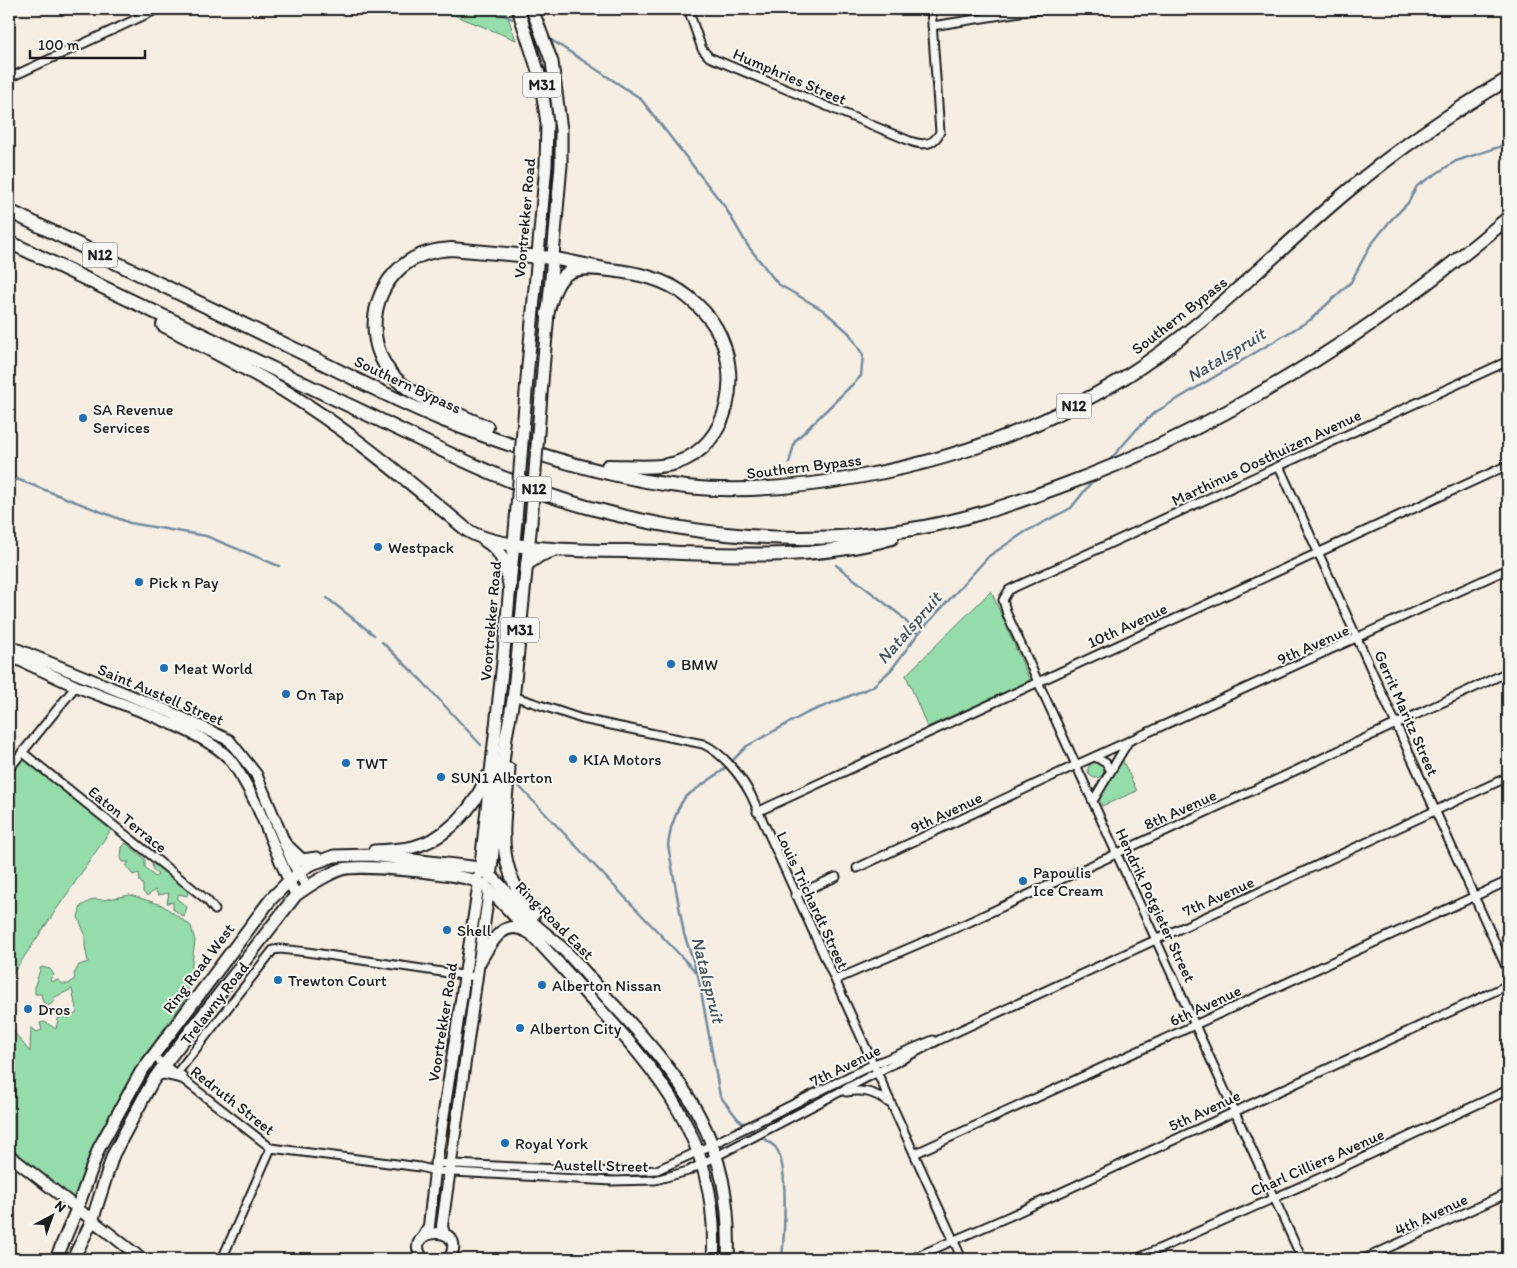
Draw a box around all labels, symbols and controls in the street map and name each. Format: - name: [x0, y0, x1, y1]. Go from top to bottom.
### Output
- scale bar: [30, 28, 145, 60]
- text: 100 m: [38, 36, 80, 54]
- street label: Humphries Street: [730, 44, 849, 109]
- road number: M31: [523, 72, 561, 98]
- street label: Voortrekker Road: [510, 157, 539, 279]
- road number: N12: [82, 242, 118, 268]
- street label: Southern Bypass: [1128, 272, 1231, 358]
- water label: Natalspruit: [1183, 322, 1271, 387]
- street label: Southern Bypass: [351, 351, 464, 418]
- road number: N12: [1056, 394, 1092, 418]
- place label: SA Revenue Services: [93, 400, 173, 437]
- street label: Marthinus Oosthuizen Avenue: [1168, 405, 1364, 510]
- marker: SA Revenue Services: [77, 412, 89, 424]
- street label: Southern Bypass: [745, 450, 863, 483]
- road number: N12: [516, 476, 552, 502]
- place label: Westpack: [388, 538, 454, 557]
- marker: Westpack: [372, 541, 384, 553]
- street label: Voortrekker Road: [476, 560, 505, 682]
- place label: Pick n Pay: [149, 573, 219, 592]
- marker: Pick n Pay: [133, 576, 145, 588]
- water label: Natalspruit: [872, 586, 948, 668]
- street label: 10th Avenue: [1084, 599, 1170, 652]
- road number: M31: [501, 618, 539, 642]
- street label: 9th Avenue: [1274, 620, 1352, 669]
- street label: Gerrit Maritz Street: [1370, 647, 1443, 779]
- place label: BMW: [681, 655, 718, 674]
- marker: BMW: [665, 658, 677, 670]
- street label: Saint Austell Street: [95, 659, 227, 730]
- place label: Meat World: [174, 659, 253, 678]
- marker: Meat World: [158, 662, 170, 674]
- place label: On Tap: [296, 685, 344, 704]
- marker: On Tap: [280, 688, 292, 700]
- place label: KIA Motors: [583, 750, 661, 769]
- marker: KIA Motors: [567, 753, 579, 765]
- place label: TWT: [356, 754, 388, 773]
- marker: TWT: [340, 757, 352, 769]
- place label: SUN1 Alberton: [451, 768, 553, 787]
- marker: SUN1 Alberton: [435, 771, 447, 783]
- street label: Eaton Terrace: [84, 782, 171, 857]
- street label: 8th Avenue: [1141, 785, 1220, 834]
- street label: 9th Avenue: [907, 787, 985, 837]
- street label: Hendrik Potgieter Street: [1111, 825, 1200, 985]
- street label: Louis Trichardt Street: [772, 828, 853, 972]
- place label: Papoulis Ice Cream: [1033, 863, 1104, 900]
- street label: 7th Avenue: [1179, 872, 1257, 921]
- marker: Papoulis Ice Cream: [1017, 875, 1029, 887]
- street label: Ring Road East: [511, 877, 598, 964]
- street label: Ring Road West: [158, 920, 238, 1017]
- place label: Shell: [457, 921, 492, 940]
- marker: Shell: [441, 924, 453, 936]
- water label: Natalspruit: [687, 935, 730, 1027]
- street label: Trelawny Road: [176, 958, 253, 1049]
- street label: Voortrekker Road: [424, 961, 461, 1083]
- place label: Trewton Court: [288, 971, 387, 990]
- marker: Trewton Court: [272, 974, 284, 986]
- place label: Alberton Nissan: [552, 976, 662, 995]
- marker: Alberton Nissan: [536, 979, 548, 991]
- street label: 6th Avenue: [1166, 980, 1244, 1030]
- place label: Dros: [38, 1000, 70, 1019]
- marker: Dros: [22, 1003, 34, 1015]
- place label: Alberton City: [530, 1019, 622, 1038]
- marker: Alberton City: [514, 1022, 526, 1034]
- street label: 7th Avenue: [807, 1040, 884, 1091]
- street label: Redruth Street: [187, 1062, 279, 1139]
- street label: 5th Avenue: [1165, 1085, 1243, 1135]
- street label: Charl Cilliers Avenue: [1247, 1124, 1387, 1201]
- place label: Royal York: [515, 1134, 589, 1153]
- marker: Royal York: [499, 1137, 511, 1149]
- street label: Austell Street: [553, 1155, 649, 1176]
- street label: 4th Avenue: [1392, 1189, 1471, 1240]
- north arrow: [28, 1190, 78, 1240]
- text: N: [51, 1197, 69, 1216]

